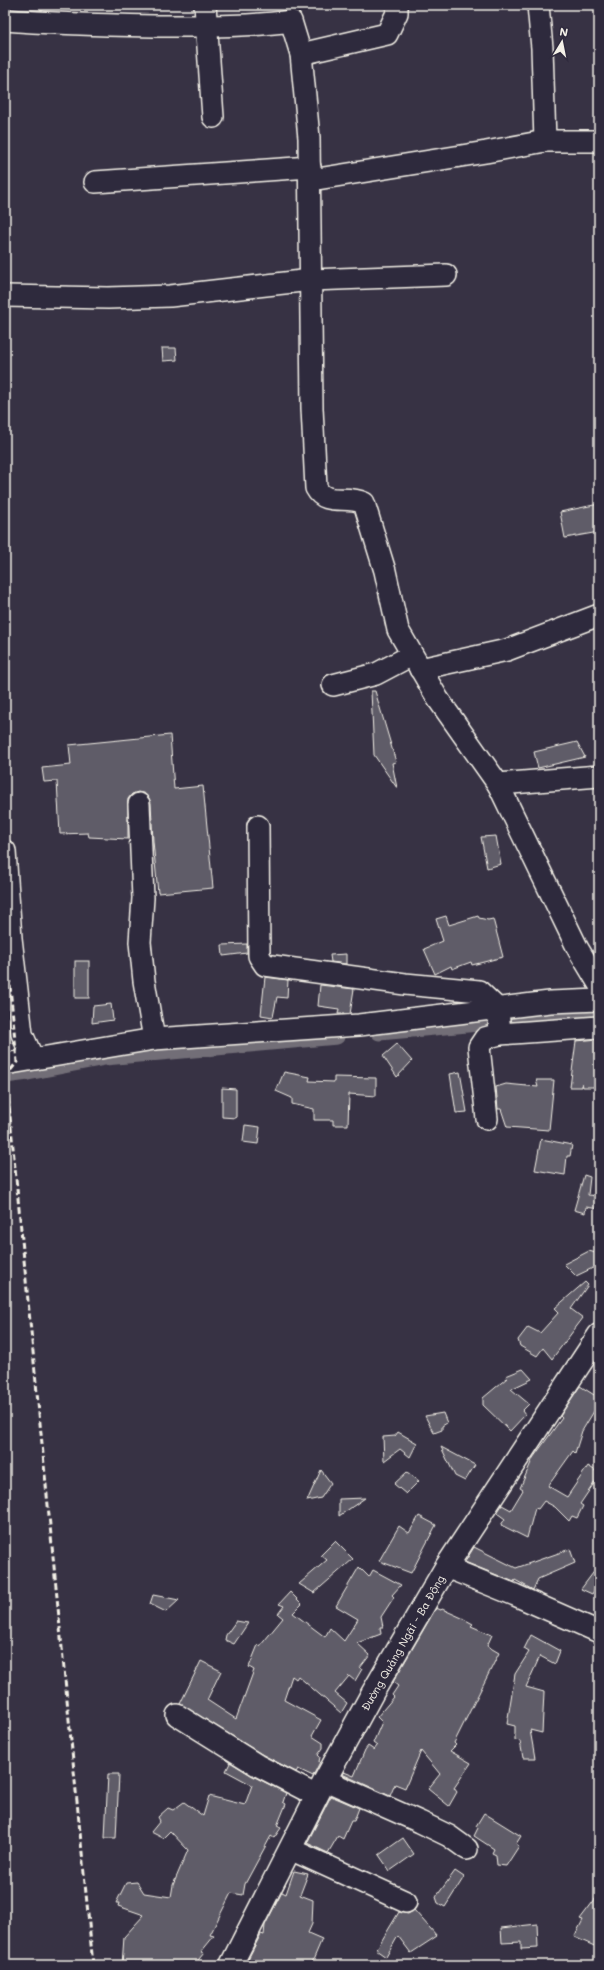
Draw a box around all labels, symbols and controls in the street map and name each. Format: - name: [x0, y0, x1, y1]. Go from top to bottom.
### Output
- north arrow: [542, 22, 582, 62]
- text: N: [558, 24, 569, 40]
- street label: Đường Quảng Ngãi - Ba Động: [357, 1572, 448, 1713]

